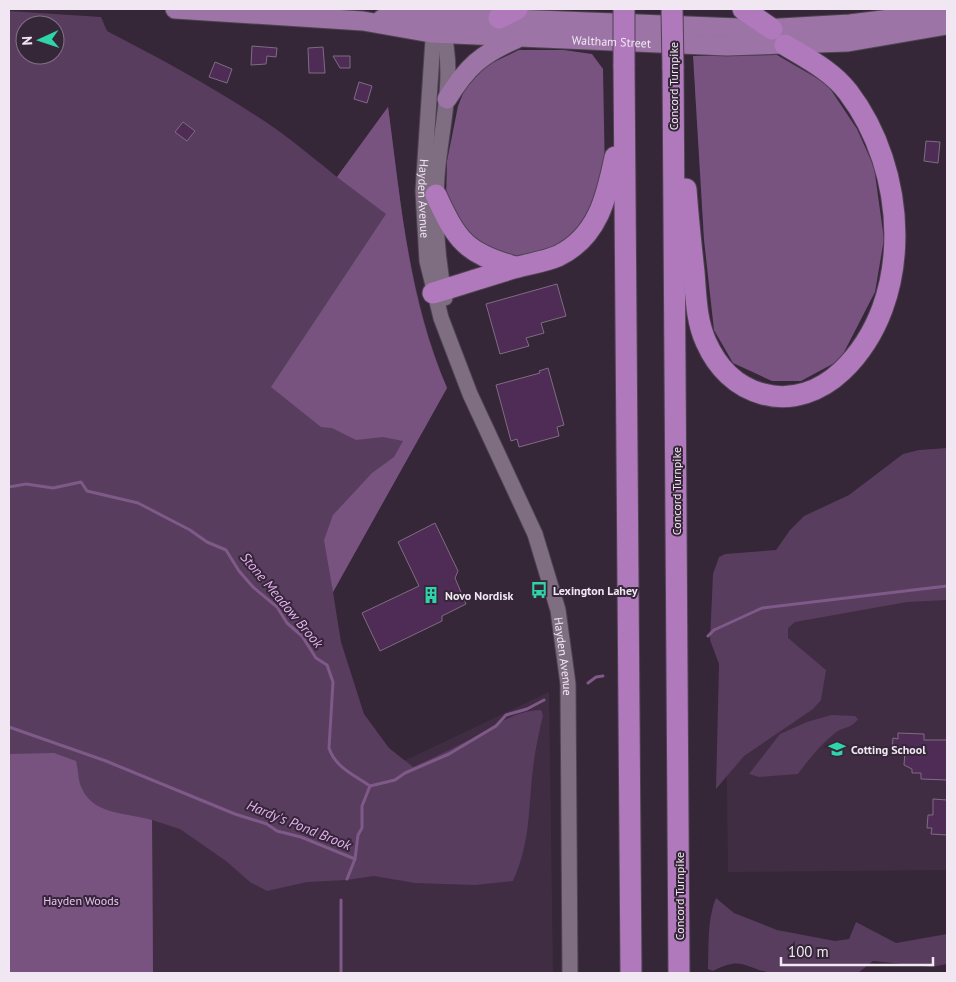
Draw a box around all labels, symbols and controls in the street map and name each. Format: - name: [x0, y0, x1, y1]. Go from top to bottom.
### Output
- north arrow: [15, 15, 65, 65]
- street label: Waltham Street: [572, 32, 651, 50]
- text: N: [18, 36, 36, 46]
- street label: Concord Turnpike: [666, 42, 681, 130]
- street label: Hayden Avenue: [415, 159, 433, 239]
- street label: Concord Turnpike: [669, 447, 684, 535]
- water label: Stone Meadow Brook: [237, 548, 328, 652]
- bus stop icon: Lexington Lahey: [529, 580, 549, 600]
- place label: Lexington Lahey: [553, 583, 638, 598]
- building icon: Novo Nordisk: [421, 585, 441, 605]
- place label: Novo Nordisk: [445, 588, 514, 603]
- street label: Hayden Avenue: [552, 616, 576, 696]
- school or university icon: Cotting School: [827, 739, 847, 759]
- place label: Cotting School: [851, 742, 926, 757]
- water label: Hardy's Pond Brook: [244, 796, 354, 854]
- street label: Concord Turnpike: [672, 852, 687, 940]
- park label: Hayden Woods: [43, 893, 119, 908]
- scale bar: [781, 934, 934, 966]
- text: 100 m: [788, 942, 829, 961]

